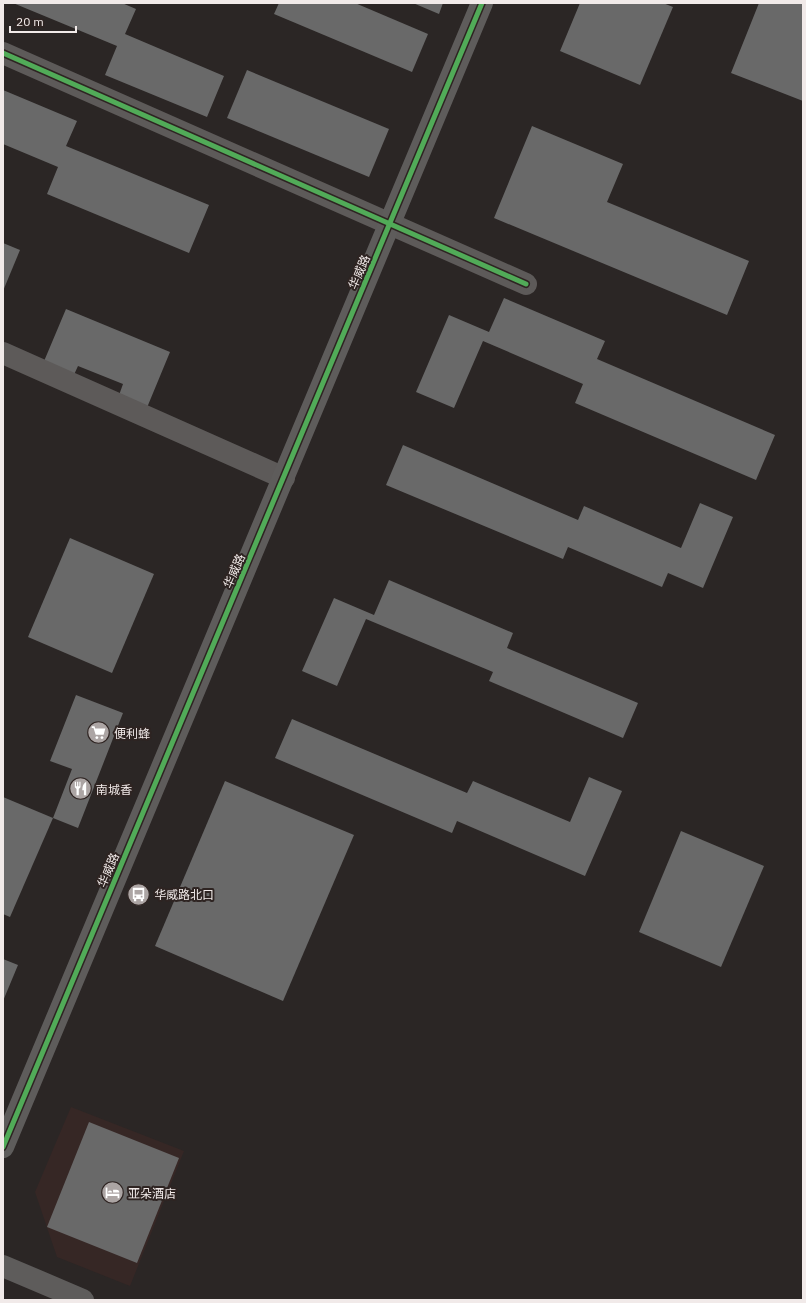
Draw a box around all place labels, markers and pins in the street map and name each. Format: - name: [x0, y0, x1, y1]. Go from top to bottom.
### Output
- supermarket icon: 便利蜂: [86, 720, 112, 746]
- place label: 便利蜂: [114, 726, 150, 741]
- restaurant icon: 南城香: [68, 776, 94, 802]
- place label: 南城香: [96, 782, 132, 797]
- bus stop icon: 华威路北口: [126, 881, 152, 907]
- place label: 华威路北口: [154, 887, 214, 902]
- hotel icon: 亚朵酒店: [100, 1180, 126, 1206]
- place label: 亚朵酒店: [128, 1186, 176, 1201]

